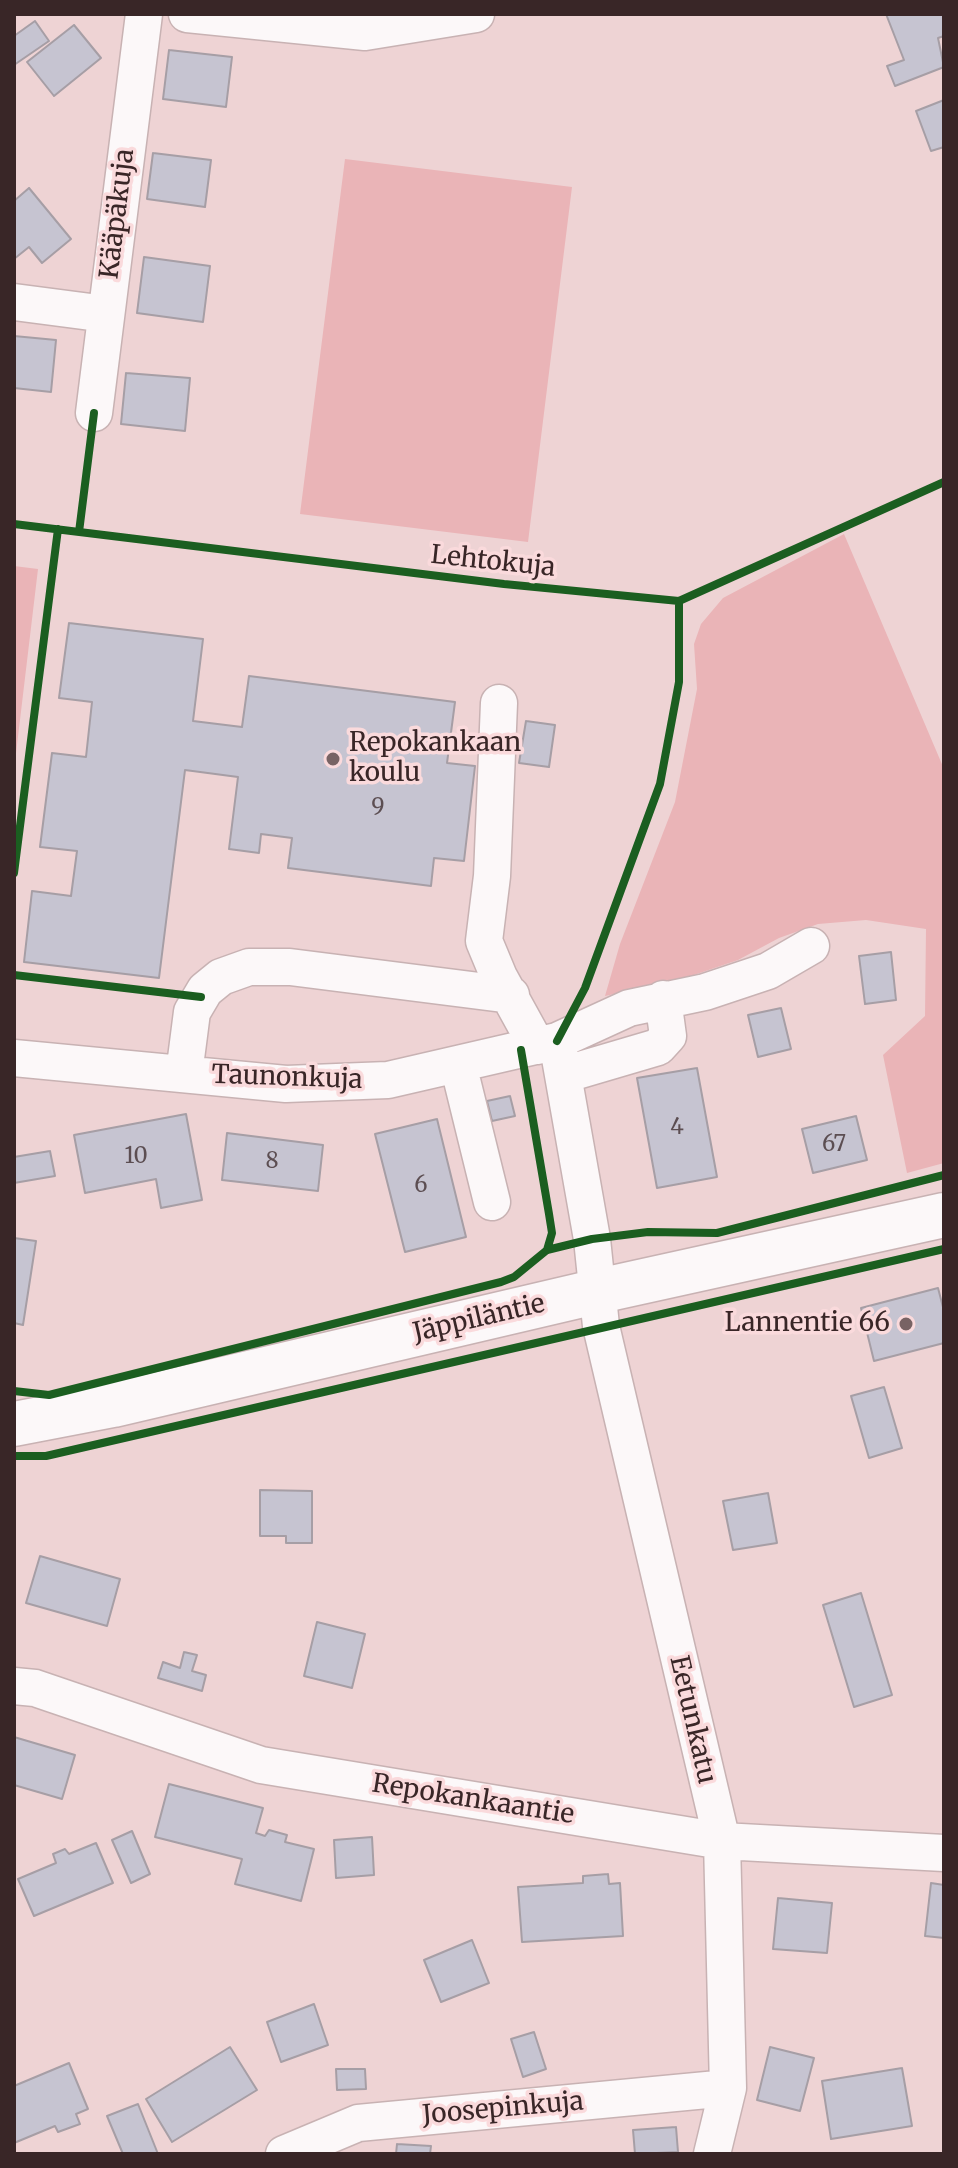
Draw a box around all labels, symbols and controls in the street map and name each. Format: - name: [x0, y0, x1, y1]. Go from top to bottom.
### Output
- street label: Kääpäkuja: [95, 147, 141, 281]
- street label: Lehtokuja: [429, 540, 557, 584]
- place label: Repokankaan koulu: [349, 728, 521, 790]
- marker: Repokankaan koulu: [324, 750, 342, 768]
- house number: 9: [371, 795, 385, 821]
- street label: Taunonkuja: [211, 1060, 363, 1096]
- house number: 4: [670, 1115, 684, 1141]
- house number: 67: [822, 1132, 846, 1158]
- house number: 10: [124, 1144, 148, 1170]
- house number: 8: [265, 1149, 279, 1175]
- house number: 6: [414, 1173, 428, 1199]
- street label: Jäppiläntie: [410, 1289, 548, 1349]
- place label: Lannentie 66: [724, 1308, 890, 1340]
- marker: Lannentie 66: [897, 1315, 915, 1333]
- street label: Eetunkatu: [662, 1653, 722, 1787]
- street label: Repokankaantie: [370, 1769, 576, 1831]
- street label: Joosepinkuja: [421, 2086, 585, 2132]

